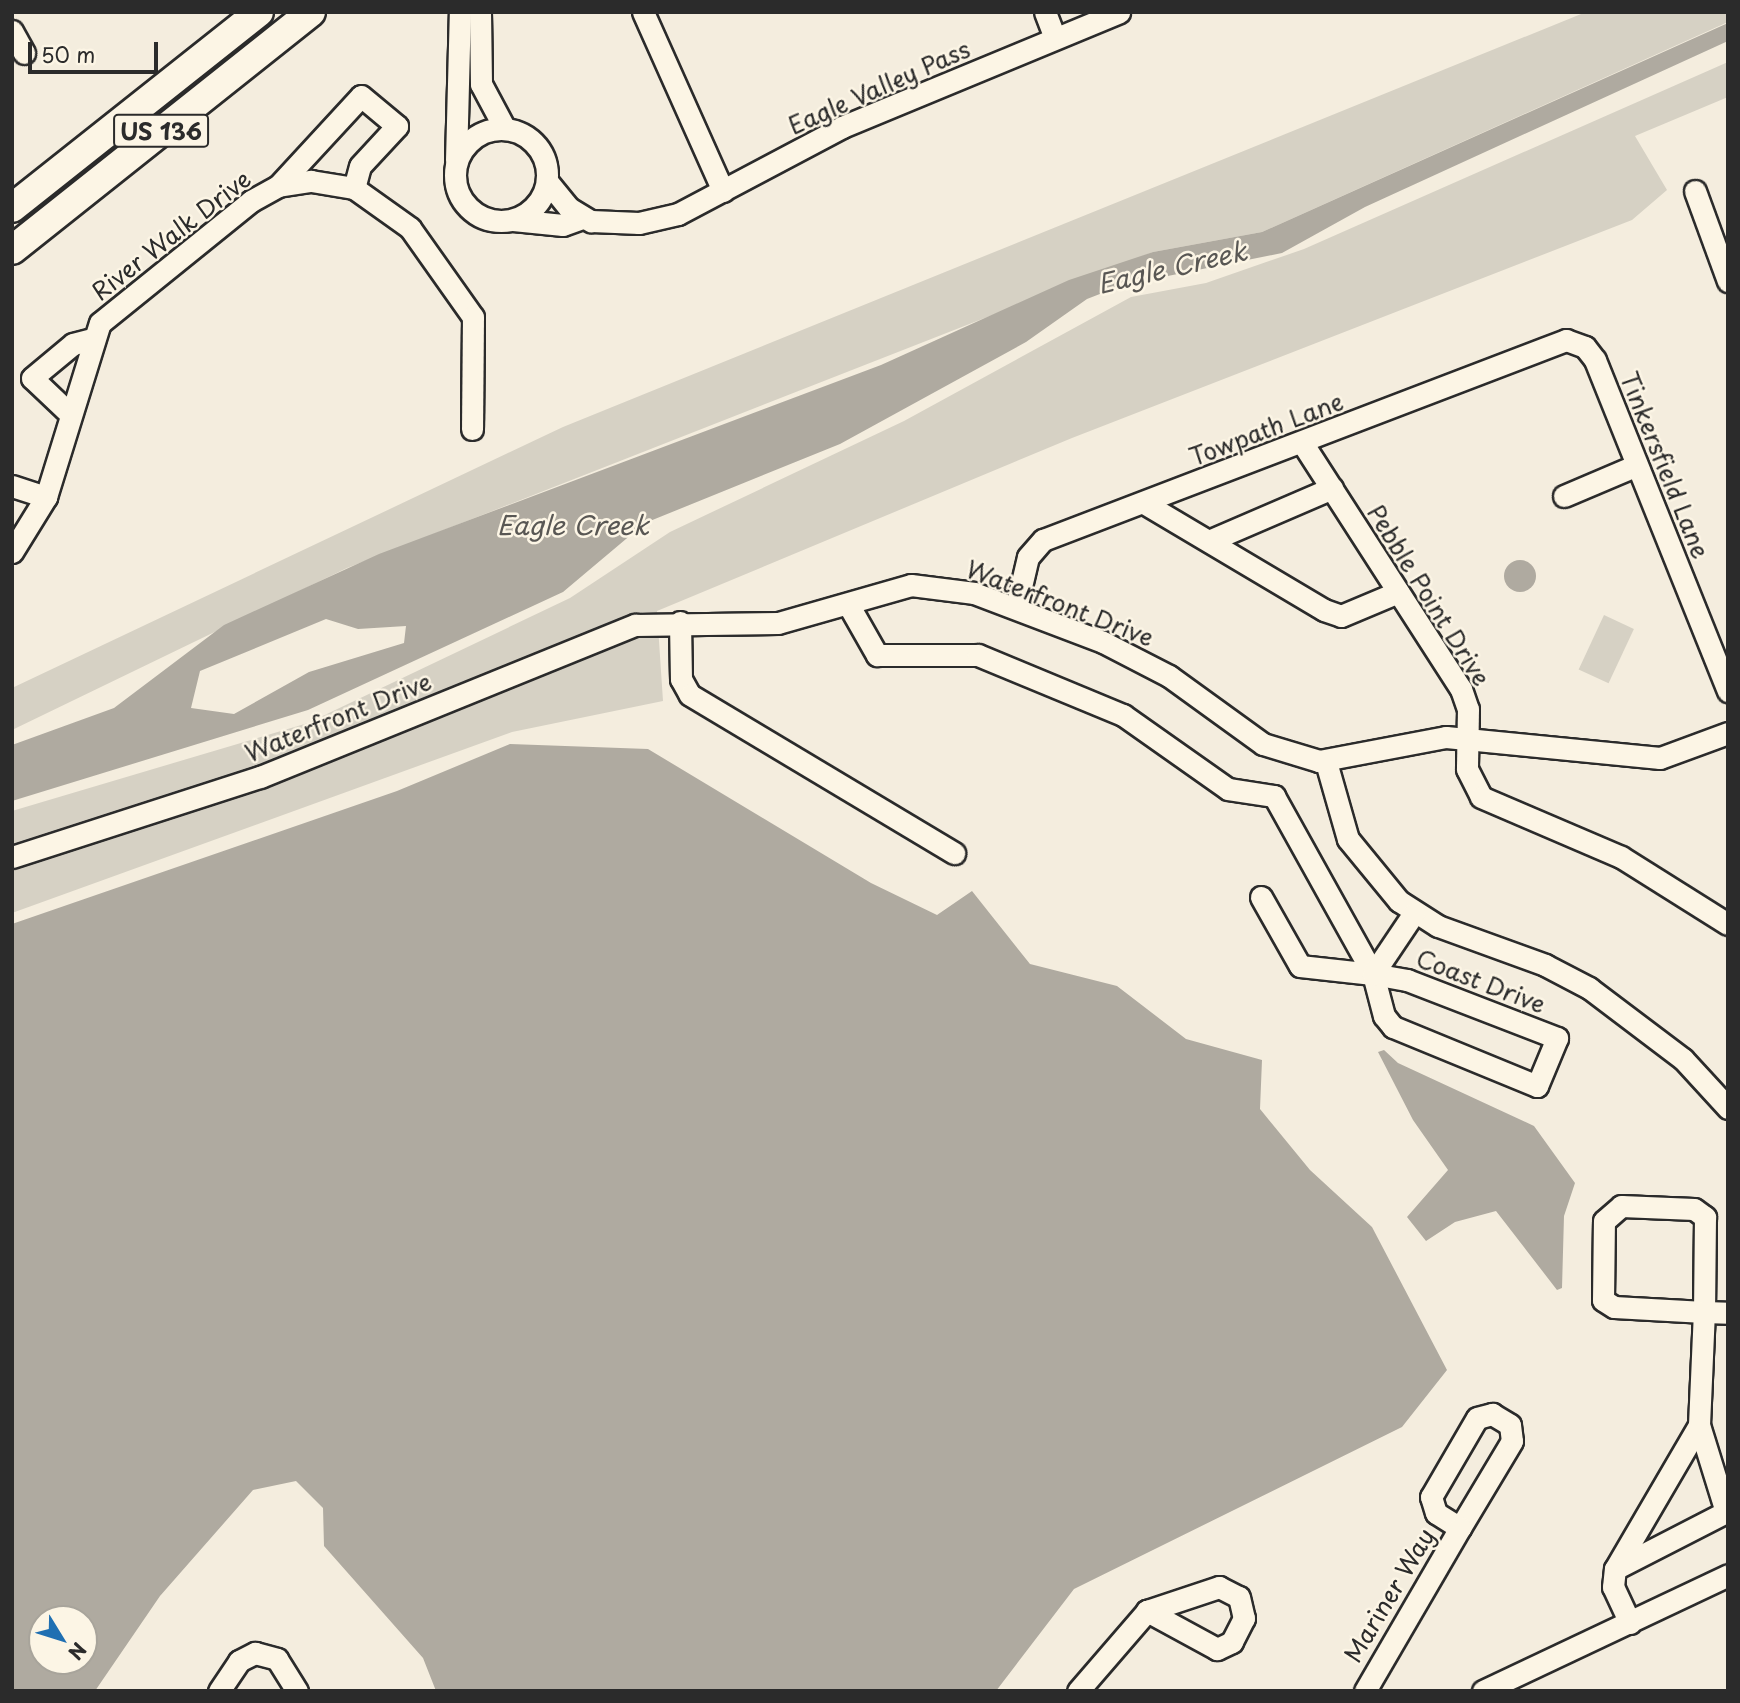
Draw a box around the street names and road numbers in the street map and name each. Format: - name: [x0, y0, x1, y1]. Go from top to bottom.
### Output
- street label: Eagle Valley Pass: [783, 33, 975, 141]
- road number: US 136: [112, 112, 210, 150]
- street label: River Walk Drive: [85, 163, 257, 307]
- street label: Tinkersfield Lane: [1614, 367, 1716, 563]
- street label: Towpath Lane: [1185, 386, 1347, 472]
- street label: Pebble Point Drive: [1361, 498, 1497, 692]
- street label: Waterfront Drive: [962, 554, 1158, 652]
- street label: Waterfront Drive: [240, 666, 436, 768]
- street label: Coast Drive: [1412, 943, 1550, 1019]
- street label: Mariner Way: [1337, 1522, 1441, 1668]

